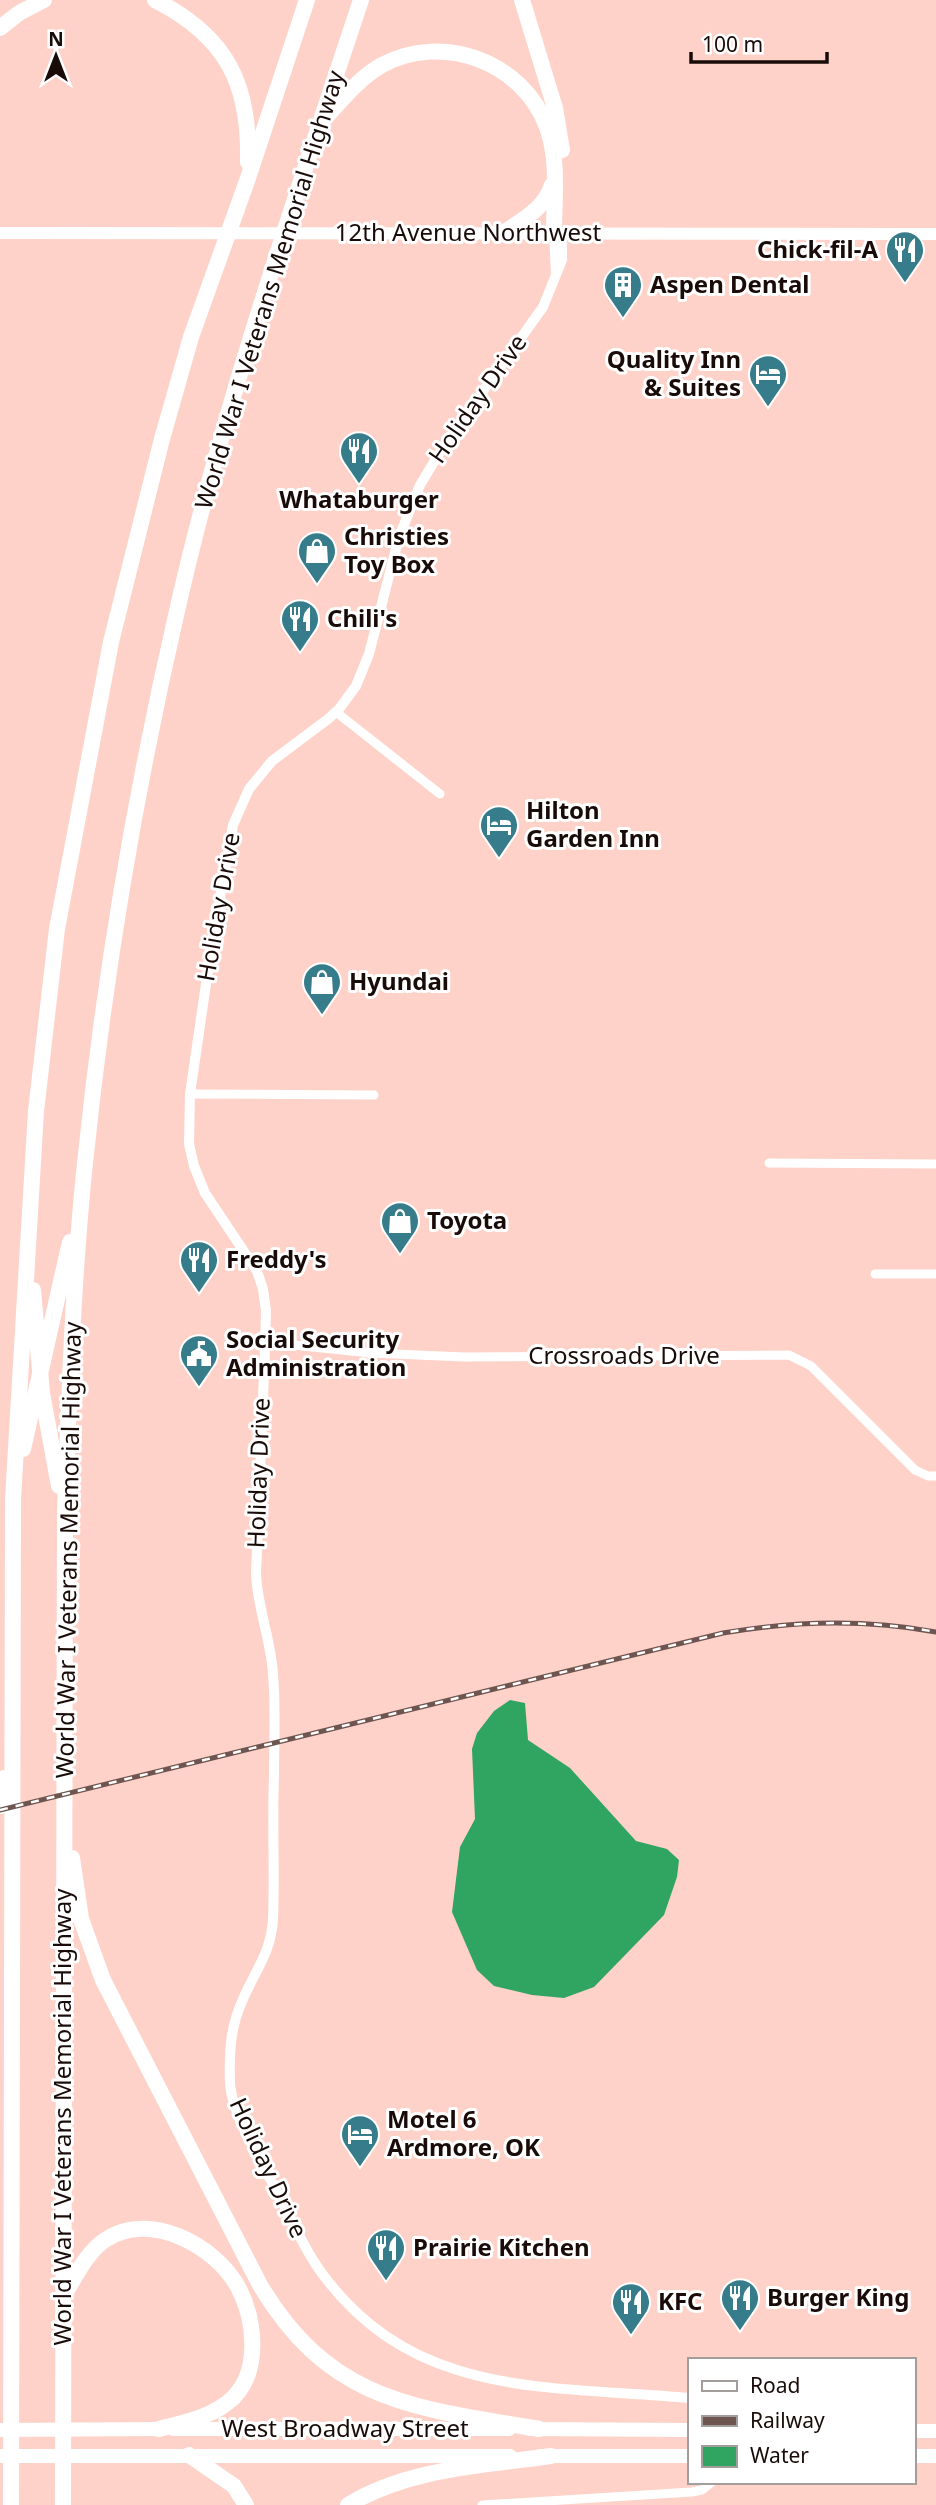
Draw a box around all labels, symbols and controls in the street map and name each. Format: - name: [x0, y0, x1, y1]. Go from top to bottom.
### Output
- north arrow: [21, 21, 91, 91]
- scale bar: [691, 21, 828, 65]
- text: N: [48, 26, 64, 52]
- text: 100 m: [702, 30, 763, 58]
- street label: World War I Veterans Memorial Highway: [186, 66, 351, 513]
- street label: 12th Avenue Northwest: [335, 215, 602, 248]
- restaurant icon: Chick-fil-A: [884, 229, 926, 284]
- place label: Chick-fil-A: [757, 232, 878, 265]
- building icon: Aspen Dental: [602, 264, 644, 319]
- place label: Aspen Dental: [650, 267, 809, 300]
- street label: Holiday Drive: [420, 327, 534, 469]
- place label: Quality Inn & Suites: [607, 342, 741, 403]
- hotel icon: Quality Inn & Suites: [747, 353, 789, 408]
- restaurant icon: Whataburger: [338, 430, 380, 485]
- place label: Whataburger: [279, 482, 439, 515]
- place label: Christies Toy Box: [344, 519, 449, 580]
- shop icon: Christies Toy Box: [296, 530, 338, 585]
- restaurant icon: Chili's: [279, 598, 321, 653]
- place label: Chili's: [327, 601, 397, 634]
- place label: Hilton Garden Inn: [526, 793, 660, 854]
- hotel icon: Hilton Garden Inn: [478, 804, 520, 859]
- street label: Holiday Drive: [188, 830, 247, 984]
- shop icon: Hyundai: [301, 961, 343, 1016]
- place label: Hyundai: [349, 964, 449, 997]
- shop icon: Toyota: [379, 1200, 421, 1255]
- place label: Toyota: [427, 1203, 507, 1236]
- restaurant icon: Freddy's: [178, 1239, 220, 1294]
- place label: Freddy's: [226, 1242, 326, 1275]
- street label: World War I Veterans Memorial Highway: [47, 1321, 88, 1779]
- place label: Social Security Administration: [226, 1322, 406, 1383]
- public building icon: Social Security Administration: [178, 1333, 220, 1388]
- street label: Crossroads Drive: [528, 1338, 720, 1371]
- street label: Holiday Drive: [238, 1397, 277, 1549]
- street label: World War I Veterans Memorial Highway: [45, 1888, 78, 2345]
- street label: Holiday Drive: [223, 2092, 316, 2243]
- place label: Motel 6 Ardmore, OK: [387, 2102, 540, 2163]
- hotel icon: Motel 6 Ardmore, OK: [339, 2113, 381, 2168]
- restaurant icon: Prairie Kitchen: [365, 2227, 407, 2282]
- place label: Prairie Kitchen: [413, 2230, 590, 2263]
- restaurant icon: Burger King: [719, 2277, 761, 2332]
- place label: Burger King: [767, 2280, 909, 2313]
- restaurant icon: KFC: [610, 2281, 652, 2336]
- place label: KFC: [658, 2284, 703, 2317]
- legend: [688, 2358, 915, 2484]
- text: Road: [750, 2371, 800, 2399]
- text: Railway: [750, 2406, 825, 2434]
- street label: West Broadway Street: [221, 2411, 469, 2444]
- text: Water: [750, 2441, 809, 2469]

